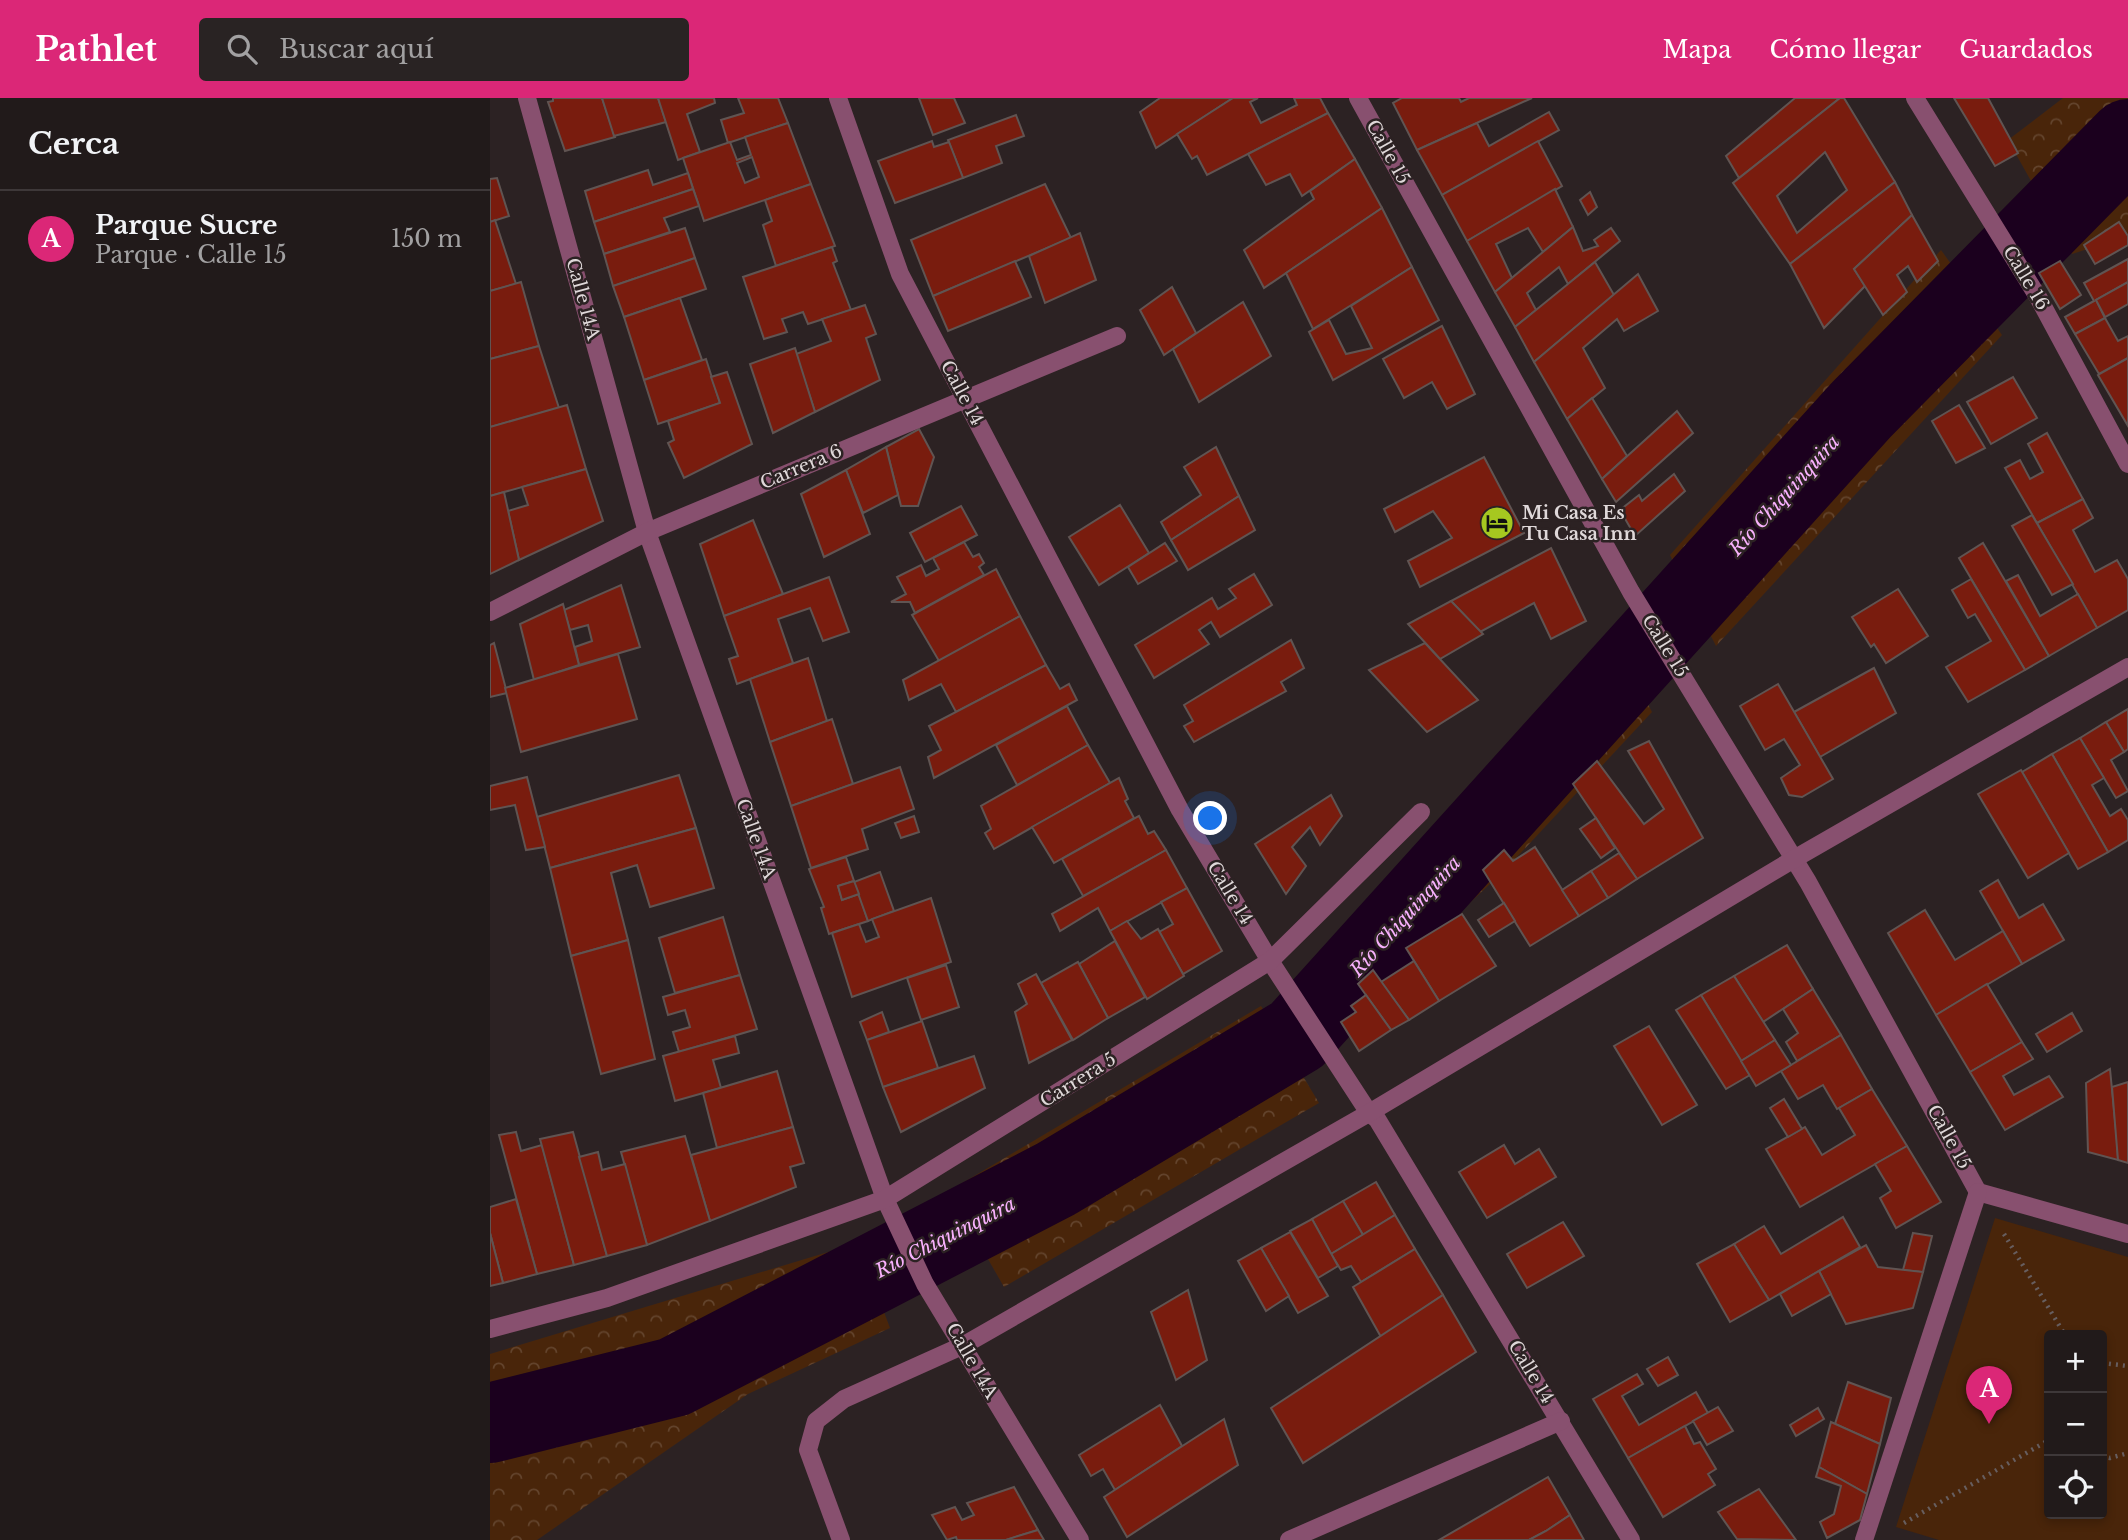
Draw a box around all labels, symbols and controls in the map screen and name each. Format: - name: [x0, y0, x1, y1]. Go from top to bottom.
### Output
- search box: [199, 18, 689, 81]
- text: Pathlet: [35, 29, 157, 70]
- icon: search: [223, 30, 261, 68]
- text: Buscar aquí: [279, 33, 433, 65]
- text: Mapa: [1662, 35, 1731, 64]
- text: Cómo llegar: [1769, 35, 1921, 64]
- text: Guardados: [1959, 35, 2093, 64]
- street label: Calle 15: [1361, 116, 1415, 188]
- text: Cerca: [28, 125, 119, 162]
- text: Parque Sucre: [95, 209, 277, 241]
- text: A: [42, 225, 60, 253]
- text: 150 m: [391, 225, 462, 253]
- text: Parque · Calle 15: [95, 241, 287, 269]
- street label: Calle 16: [1998, 242, 2054, 314]
- street label: Calle 14A: [561, 256, 605, 343]
- street label: Calle 14: [936, 357, 988, 429]
- water label: Río Chiquinquira: [1724, 430, 1845, 561]
- street label: Carrera 6: [757, 440, 845, 494]
- place label: Mi Casa Es Tu Casa Inn: [1522, 502, 1637, 545]
- hotel icon: Mi Casa Es Tu Casa Inn: [1478, 504, 1516, 542]
- street label: Calle 15: [1637, 611, 1693, 681]
- street label: Calle 14A: [731, 796, 781, 883]
- your location: [1193, 801, 1227, 835]
- water label: Río Chiquinquira: [1345, 851, 1466, 982]
- street label: Calle 14: [1203, 857, 1257, 929]
- street label: Carrera 5: [1036, 1048, 1120, 1112]
- street label: Calle 15: [1922, 1101, 1976, 1173]
- water label: Río Chiquinquira: [870, 1192, 1019, 1283]
- street label: Calle 14A: [941, 1319, 1003, 1404]
- map controls: [2044, 1330, 2107, 1519]
- button: +: [2044, 1330, 2107, 1393]
- street label: Calle 14: [1504, 1336, 1558, 1408]
- pin: A: [1966, 1366, 2012, 1424]
- button: −: [2044, 1393, 2107, 1456]
- button: locate: [2044, 1456, 2107, 1519]

